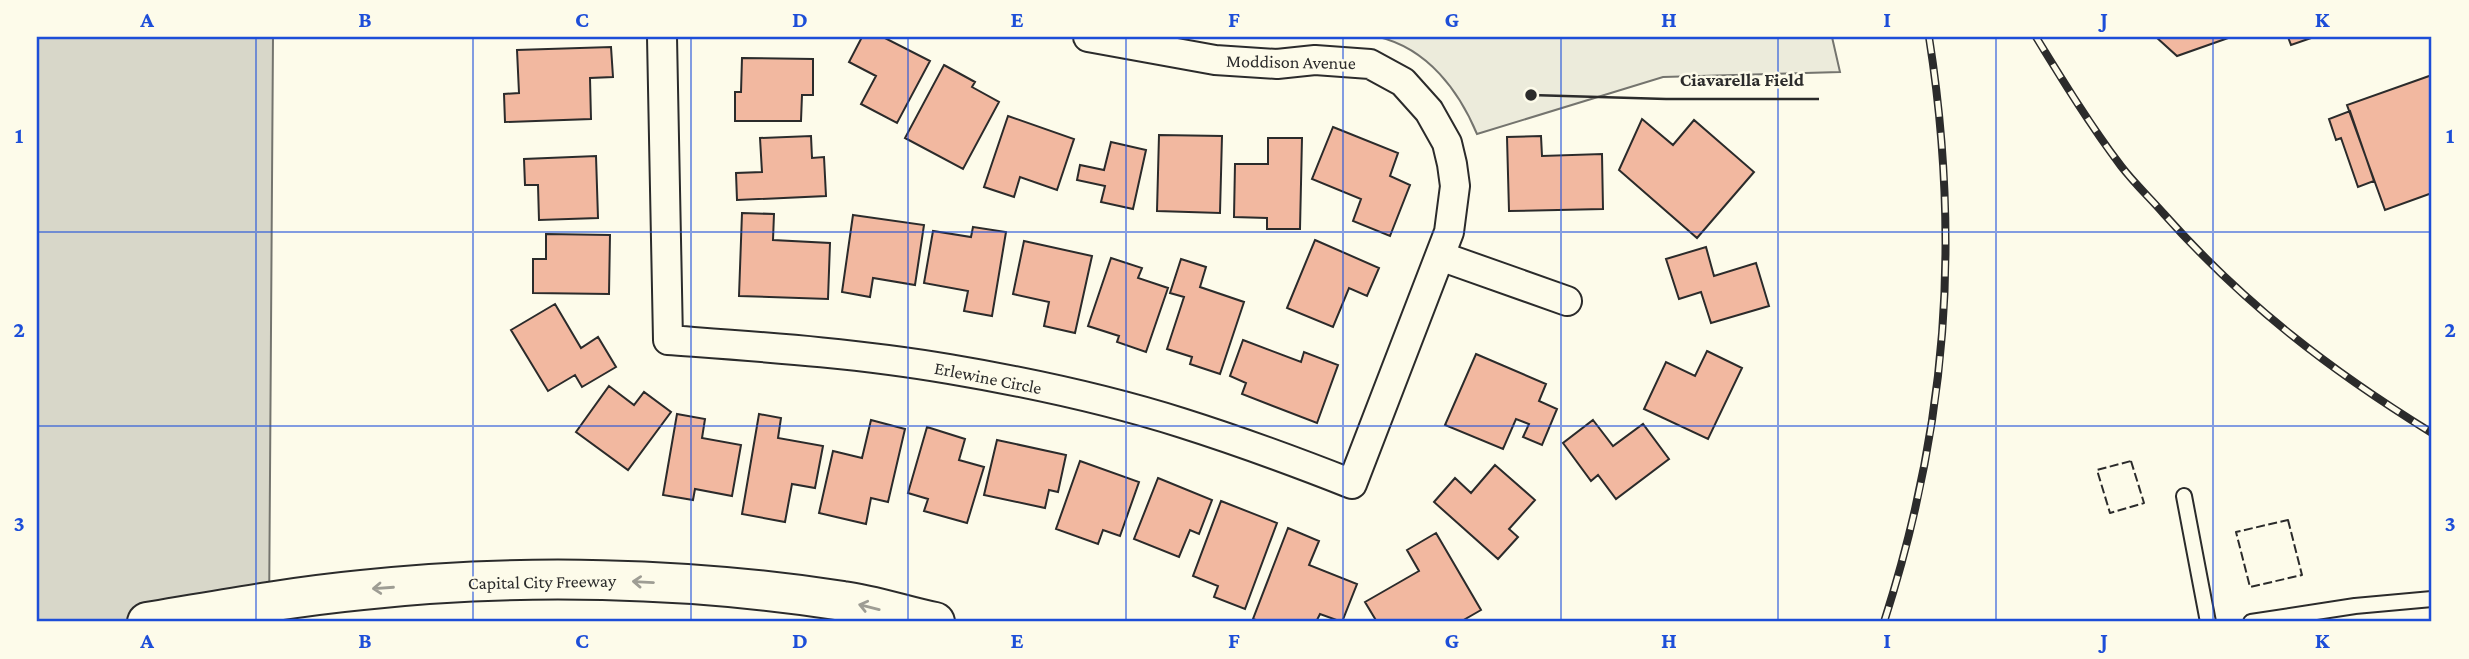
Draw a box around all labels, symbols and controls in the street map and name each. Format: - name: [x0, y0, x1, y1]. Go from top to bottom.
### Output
- text: A: [139, 6, 154, 32]
- text: B: [358, 6, 372, 32]
- text: C: [575, 6, 589, 32]
- text: D: [792, 6, 808, 32]
- text: E: [1010, 6, 1024, 32]
- text: F: [1228, 6, 1240, 32]
- text: G: [1445, 6, 1460, 32]
- text: H: [1661, 6, 1677, 32]
- text: I: [1883, 6, 1891, 32]
- text: J: [2098, 6, 2108, 32]
- text: K: [2315, 6, 2330, 32]
- street label: Moddison Avenue: [1226, 51, 1356, 73]
- callout: Ciavarella Field: [1666, 59, 1819, 99]
- text: Ciavarella Field: [1680, 69, 1805, 90]
- text: 1: [15, 122, 24, 148]
- text: 1: [2446, 122, 2455, 148]
- text: 2: [13, 316, 25, 342]
- text: 2: [2444, 316, 2456, 342]
- street label: Erlewine Circle: [933, 358, 1043, 398]
- text: 3: [13, 510, 25, 536]
- text: 3: [2444, 510, 2456, 536]
- street label: Capital City Freeway: [468, 571, 617, 593]
- one-way arrow: [632, 575, 655, 588]
- one-way arrow: [372, 582, 394, 595]
- one-way arrow: [858, 600, 881, 613]
- text: A: [139, 627, 154, 653]
- text: B: [358, 627, 372, 653]
- text: C: [575, 627, 589, 653]
- text: D: [792, 627, 808, 653]
- text: E: [1010, 627, 1024, 653]
- text: F: [1228, 627, 1240, 653]
- text: G: [1445, 627, 1460, 653]
- text: H: [1661, 627, 1677, 653]
- text: I: [1883, 627, 1891, 653]
- text: J: [2098, 627, 2108, 653]
- text: K: [2315, 627, 2330, 653]

